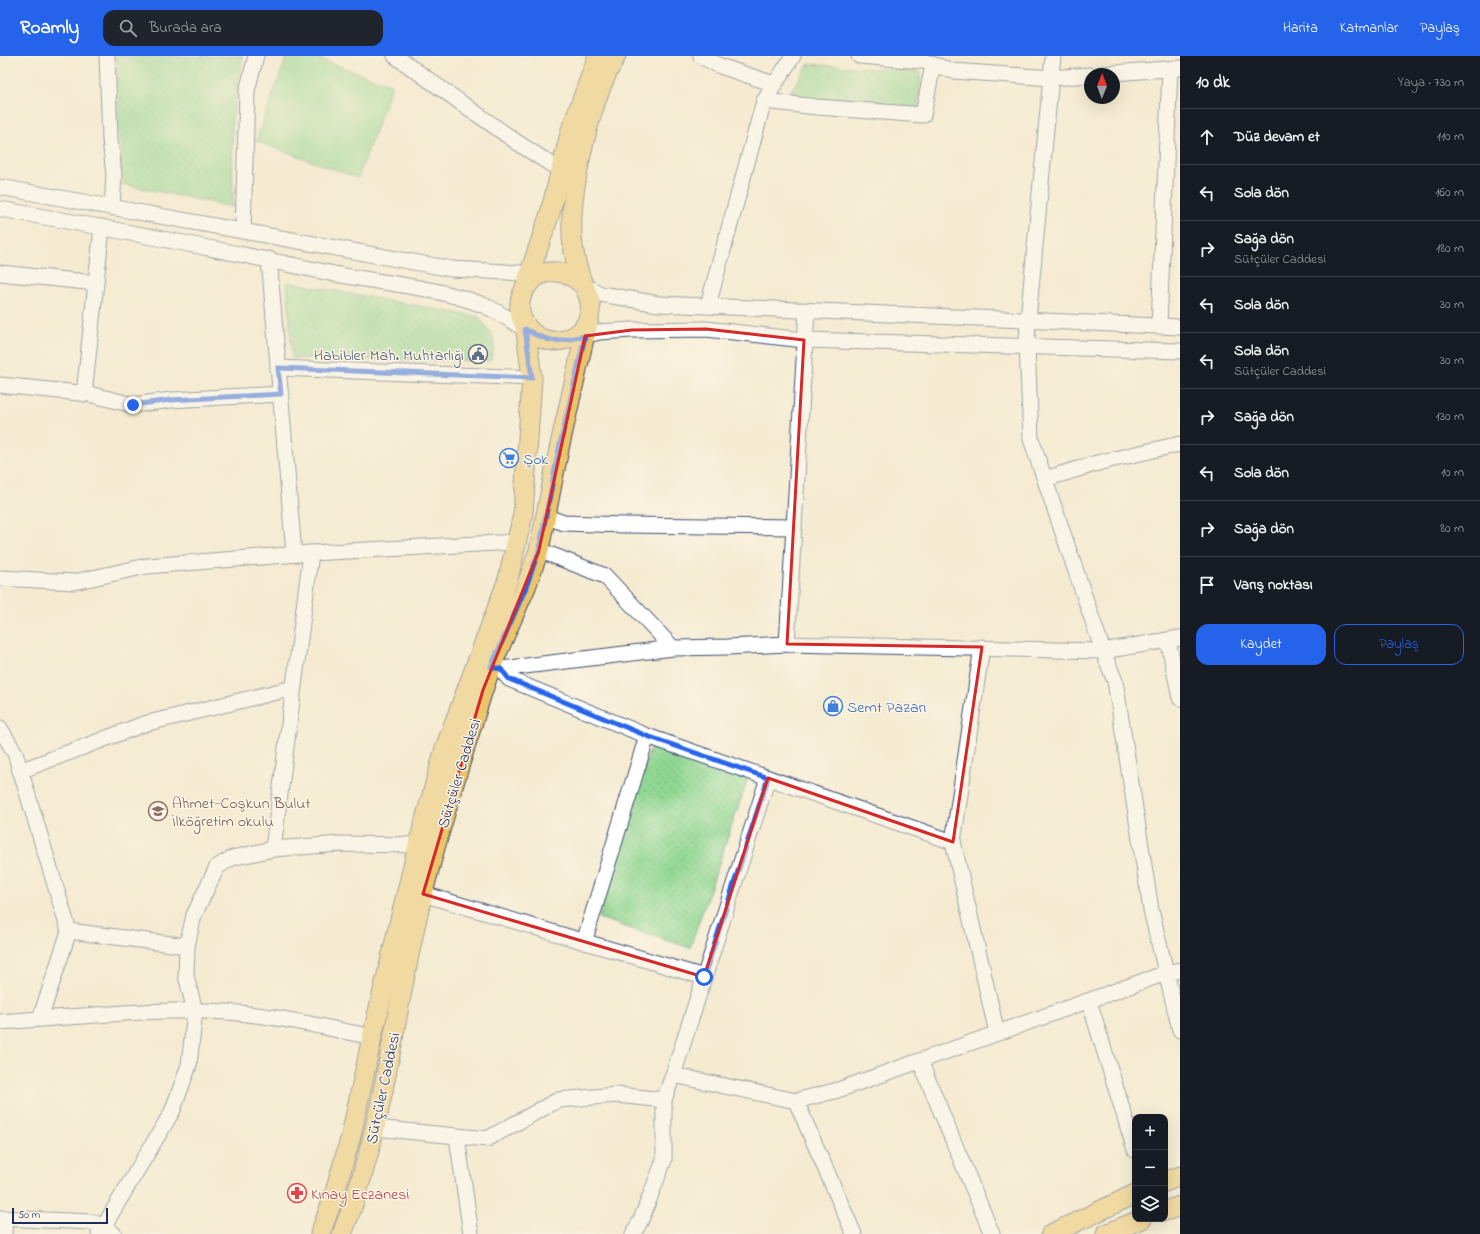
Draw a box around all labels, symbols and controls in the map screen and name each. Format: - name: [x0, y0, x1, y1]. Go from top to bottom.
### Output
- search box: [103, 10, 383, 46]
- text: Roamly: [20, 15, 79, 42]
- icon: search: [117, 17, 139, 39]
- text: Burada ara: [149, 17, 222, 39]
- text: Harita: [1283, 18, 1318, 39]
- text: Katmanlar: [1340, 18, 1398, 39]
- text: Paylaş: [1420, 18, 1460, 39]
- north arrow: [1084, 68, 1120, 104]
- text: 10 dk: [1196, 70, 1230, 95]
- text: Yaya · 730 m: [1398, 73, 1464, 92]
- icon: ahead: [1196, 126, 1218, 148]
- text: Düz devam et: [1234, 126, 1320, 148]
- text: 110 m: [1437, 127, 1464, 146]
- icon: left: [1196, 182, 1218, 204]
- text: Sola dön: [1234, 182, 1289, 204]
- text: 160 m: [1435, 183, 1464, 202]
- text: Sağa dön: [1234, 228, 1294, 250]
- icon: right: [1196, 238, 1218, 260]
- text: 180 m: [1436, 239, 1464, 258]
- text: Sütçüler Caddesi: [1234, 250, 1326, 269]
- icon: left: [1196, 294, 1218, 316]
- text: Sola dön: [1234, 294, 1289, 316]
- text: 30 m: [1440, 295, 1464, 314]
- text: Sola dön: [1234, 340, 1289, 362]
- public building icon: Habibler Mah. Muhtarlığı: [467, 343, 489, 365]
- place label: Habibler Mah. Muhtarlığı: [314, 344, 464, 368]
- icon: left: [1196, 350, 1218, 372]
- text: 30 m: [1440, 351, 1464, 370]
- text: Sütçüler Caddesi: [1234, 362, 1326, 381]
- route end: [124, 396, 142, 414]
- icon: right: [1196, 406, 1218, 428]
- text: Sağa dön: [1234, 406, 1294, 428]
- text: 130 m: [1436, 407, 1464, 426]
- supermarket icon: Şok: [498, 447, 520, 469]
- place label: Şok: [523, 448, 549, 472]
- icon: left: [1196, 462, 1218, 484]
- text: Sola dön: [1234, 462, 1289, 484]
- text: 10 m: [1441, 463, 1464, 482]
- icon: right: [1196, 518, 1218, 540]
- text: Sağa dön: [1234, 518, 1294, 540]
- text: 80 m: [1440, 519, 1464, 538]
- icon: arrive: [1196, 574, 1218, 596]
- text: Varış noktası: [1234, 574, 1313, 596]
- button: Kaydet: [1196, 624, 1326, 665]
- button: Paylaş: [1334, 624, 1464, 665]
- shop icon: Semt Pazarı: [822, 695, 844, 717]
- place label: Semt Pazarı: [847, 696, 926, 720]
- street label: Sütçüler Caddesi: [432, 716, 488, 831]
- place label: Ahmet-Coşkun Bulut İlköğretim okulu: [172, 792, 311, 834]
- school or university icon: Ahmet-Coşkun Bulut İlköğretim okulu: [147, 800, 169, 822]
- route start: [695, 968, 713, 986]
- street label: Sütçüler Caddesi: [360, 1030, 408, 1146]
- map controls: [1132, 1114, 1168, 1222]
- button: +: [1132, 1114, 1168, 1150]
- button: −: [1132, 1150, 1168, 1186]
- pharmacy icon: Kınay Eczanesi: [286, 1182, 308, 1204]
- place label: Kınay Eczanesi: [311, 1183, 409, 1207]
- button: layers: [1132, 1186, 1168, 1222]
- scale bar: [12, 1206, 108, 1225]
- text: 50 m: [18, 1207, 40, 1223]

